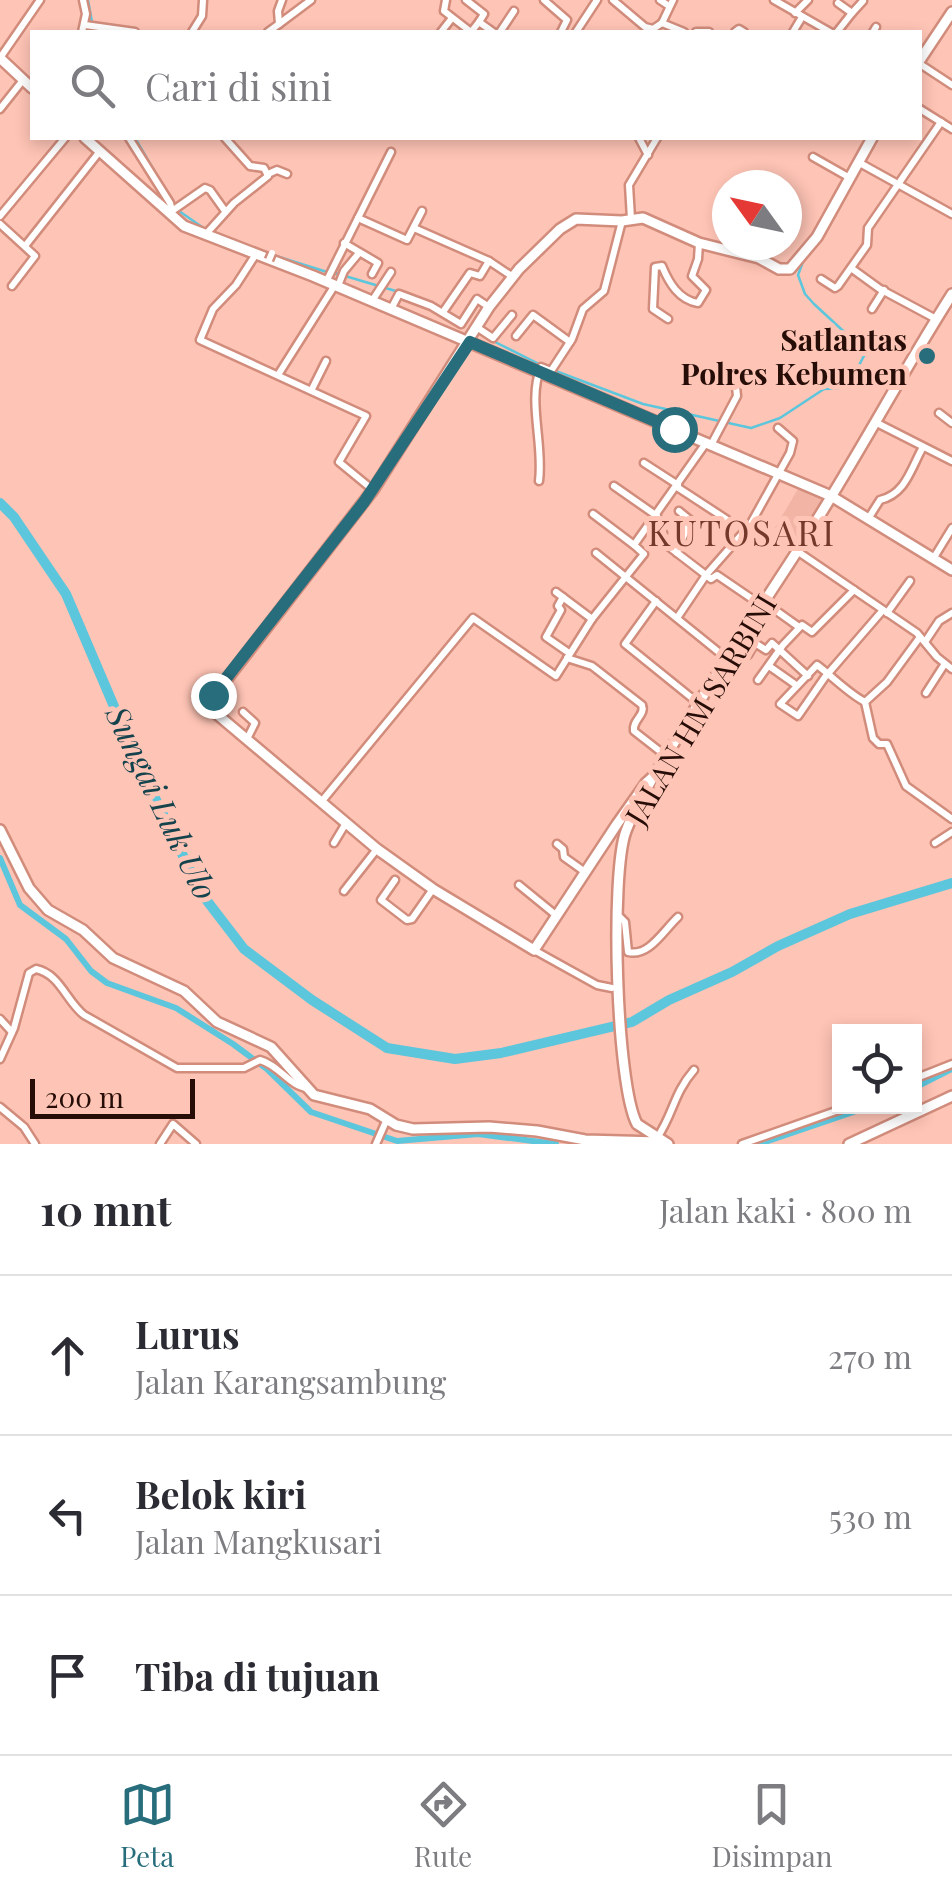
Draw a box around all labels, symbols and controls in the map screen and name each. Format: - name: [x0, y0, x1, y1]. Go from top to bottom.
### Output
- search box: [30, 30, 922, 140]
- icon: search: [65, 58, 120, 113]
- text: Cari di sini: [145, 60, 332, 111]
- north arrow: [712, 170, 802, 260]
- place label: Satlantas Polres Kebumen: [680, 319, 908, 393]
- marker: Satlantas Polres Kebumen: [916, 345, 938, 367]
- route start: [652, 407, 698, 453]
- district label: KUTOSARI: [647, 508, 837, 555]
- street label: JALAN HM SARBINI: [615, 586, 785, 833]
- route end: [191, 673, 237, 719]
- water label: Sungai Luk Ulo: [97, 697, 229, 906]
- map controls: [832, 1024, 922, 1114]
- button: locate: [832, 1024, 922, 1114]
- scale bar: [30, 1074, 195, 1118]
- text: 200 m: [45, 1078, 124, 1115]
- text: 10 mnt: [40, 1181, 172, 1237]
- text: Jalan kaki · 800 m: [659, 1188, 912, 1231]
- text: Lurus: [135, 1308, 240, 1359]
- icon: ahead: [40, 1328, 95, 1383]
- text: 270 m: [828, 1334, 912, 1377]
- text: Jalan Karangsambung: [135, 1359, 446, 1402]
- text: Belok kiri: [135, 1468, 307, 1519]
- icon: left: [40, 1488, 95, 1543]
- text: 530 m: [829, 1494, 912, 1537]
- text: Jalan Mangkusari: [135, 1519, 382, 1562]
- icon: arrive: [40, 1648, 95, 1703]
- text: Tiba di tujuan: [135, 1650, 380, 1701]
- tab: Peta: [120, 1777, 175, 1874]
- tab: Rute: [414, 1777, 472, 1874]
- tab: Disimpan: [711, 1777, 832, 1874]

